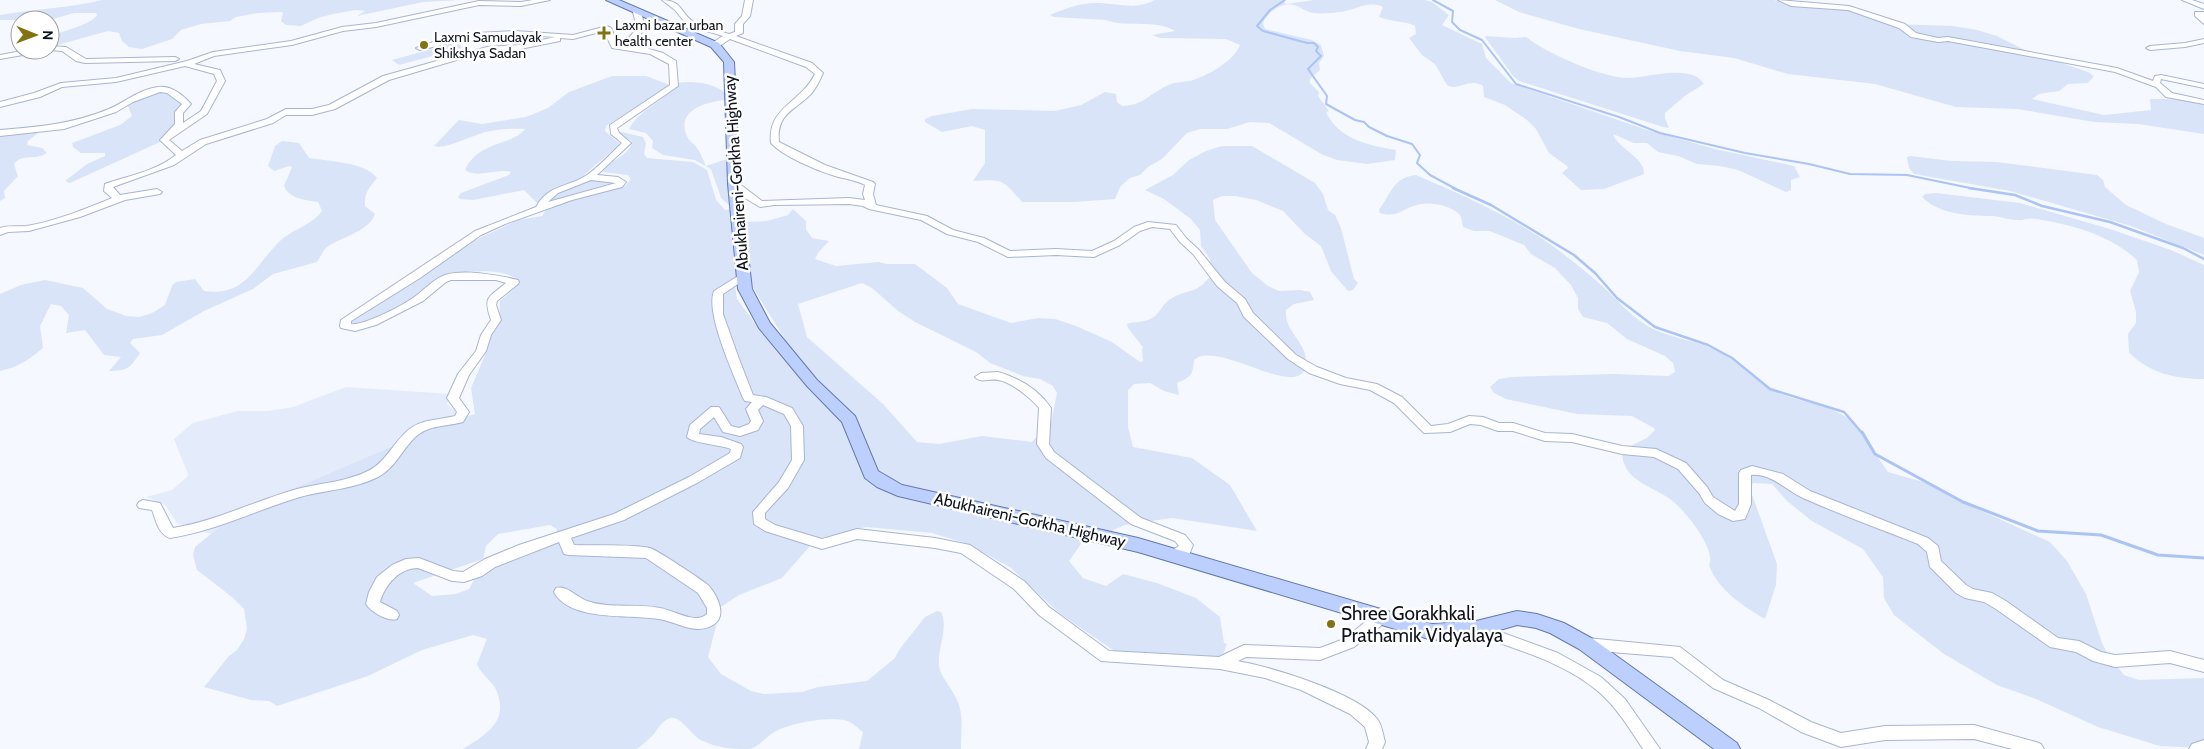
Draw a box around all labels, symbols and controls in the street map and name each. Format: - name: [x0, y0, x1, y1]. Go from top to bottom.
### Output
- north arrow: [10, 10, 60, 60]
- place label: Laxmi bazar urban health center: [615, 16, 723, 50]
- marker: Laxmi bazar urban health center: [597, 26, 611, 40]
- place label: Laxmi Samudayak Shikshya Sadan: [434, 28, 542, 62]
- text: N: [39, 30, 57, 40]
- marker: Laxmi Samudayak Shikshya Sadan: [418, 39, 430, 51]
- street label: Abukhaireni-Gorkha Highway: [720, 75, 752, 271]
- street label: Abukhaireni-Gorkha Highway: [932, 489, 1128, 551]
- place label: Shree Gorakhkali Prathamik Vidyalaya: [1341, 602, 1503, 647]
- marker: Shree Gorakhkali Prathamik Vidyalaya: [1325, 618, 1337, 630]

